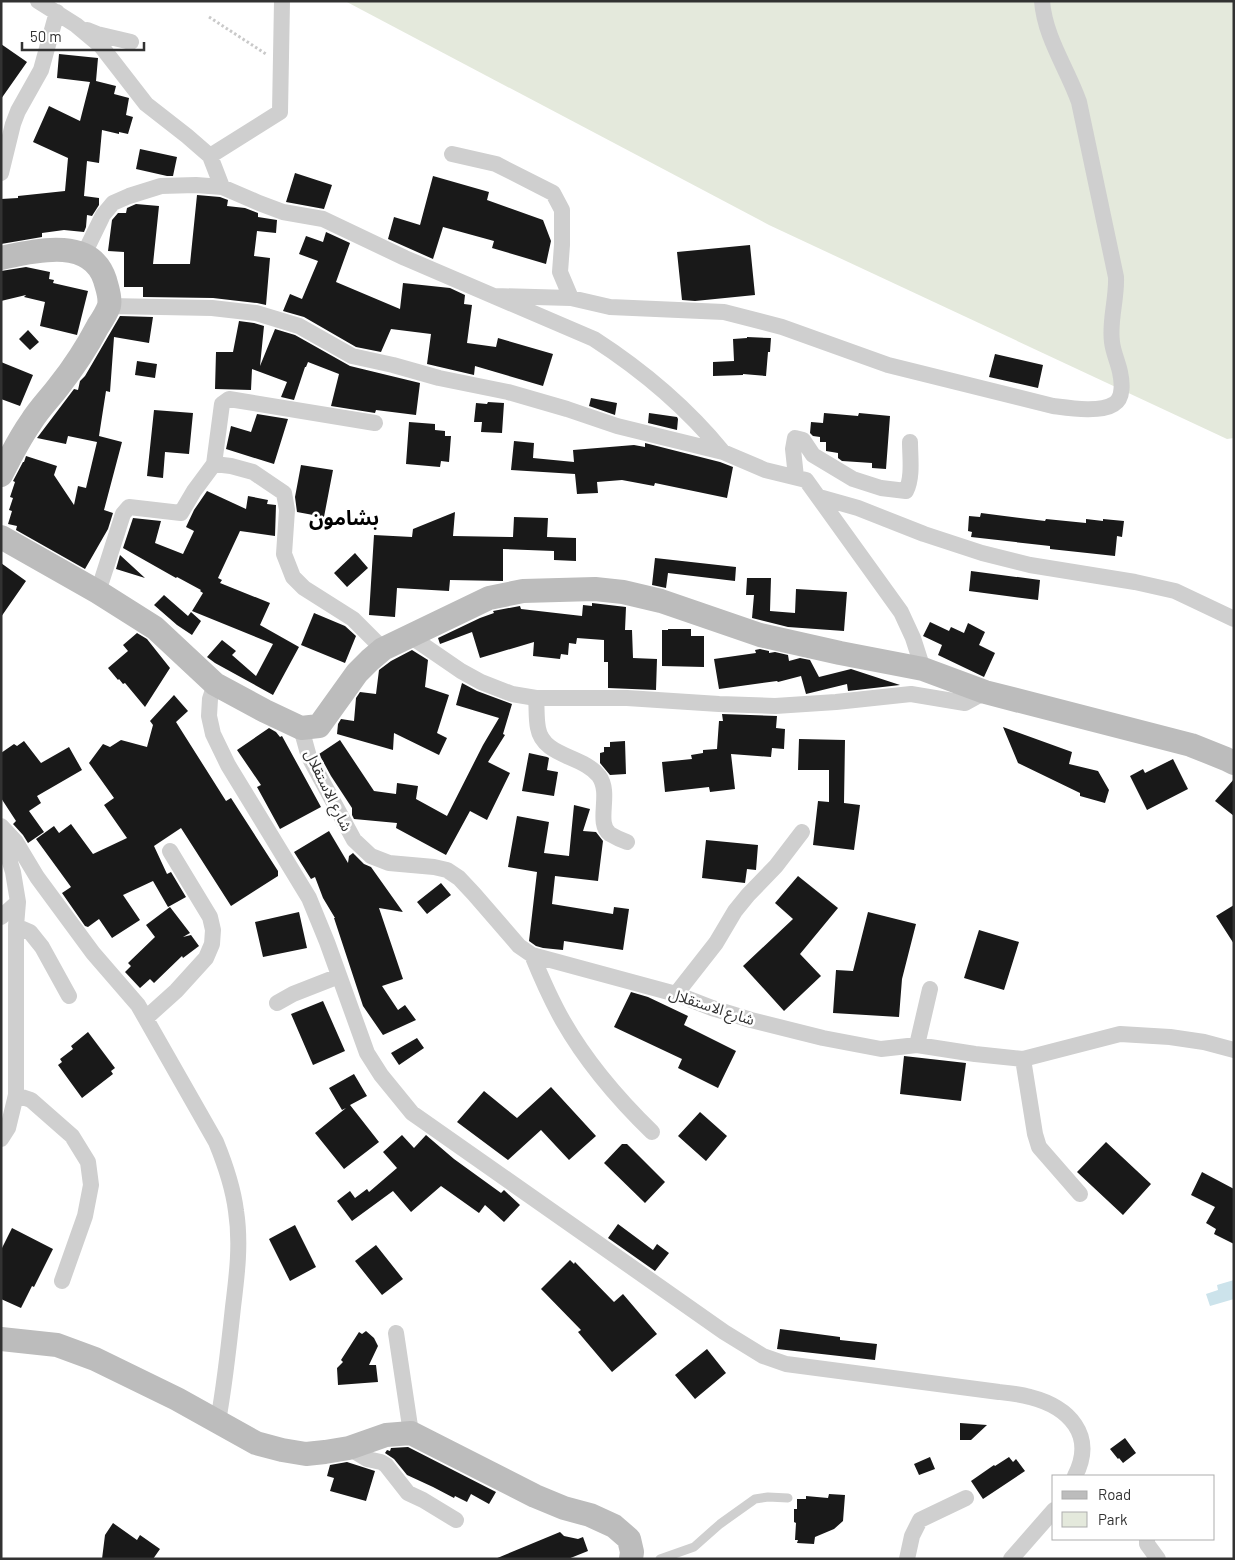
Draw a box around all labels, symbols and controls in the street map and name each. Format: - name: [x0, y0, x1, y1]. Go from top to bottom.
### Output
- scale bar: [22, 20, 145, 52]
- text: 50 m: [30, 27, 62, 45]
- district label: بشامون: [309, 505, 379, 530]
- street label: شارع الاستقلال: [298, 746, 357, 836]
- street label: شارع الاستقلال: [666, 984, 757, 1032]
- legend: [1052, 1475, 1215, 1540]
- text: Road: [1098, 1485, 1131, 1503]
- text: Park: [1098, 1510, 1128, 1528]

